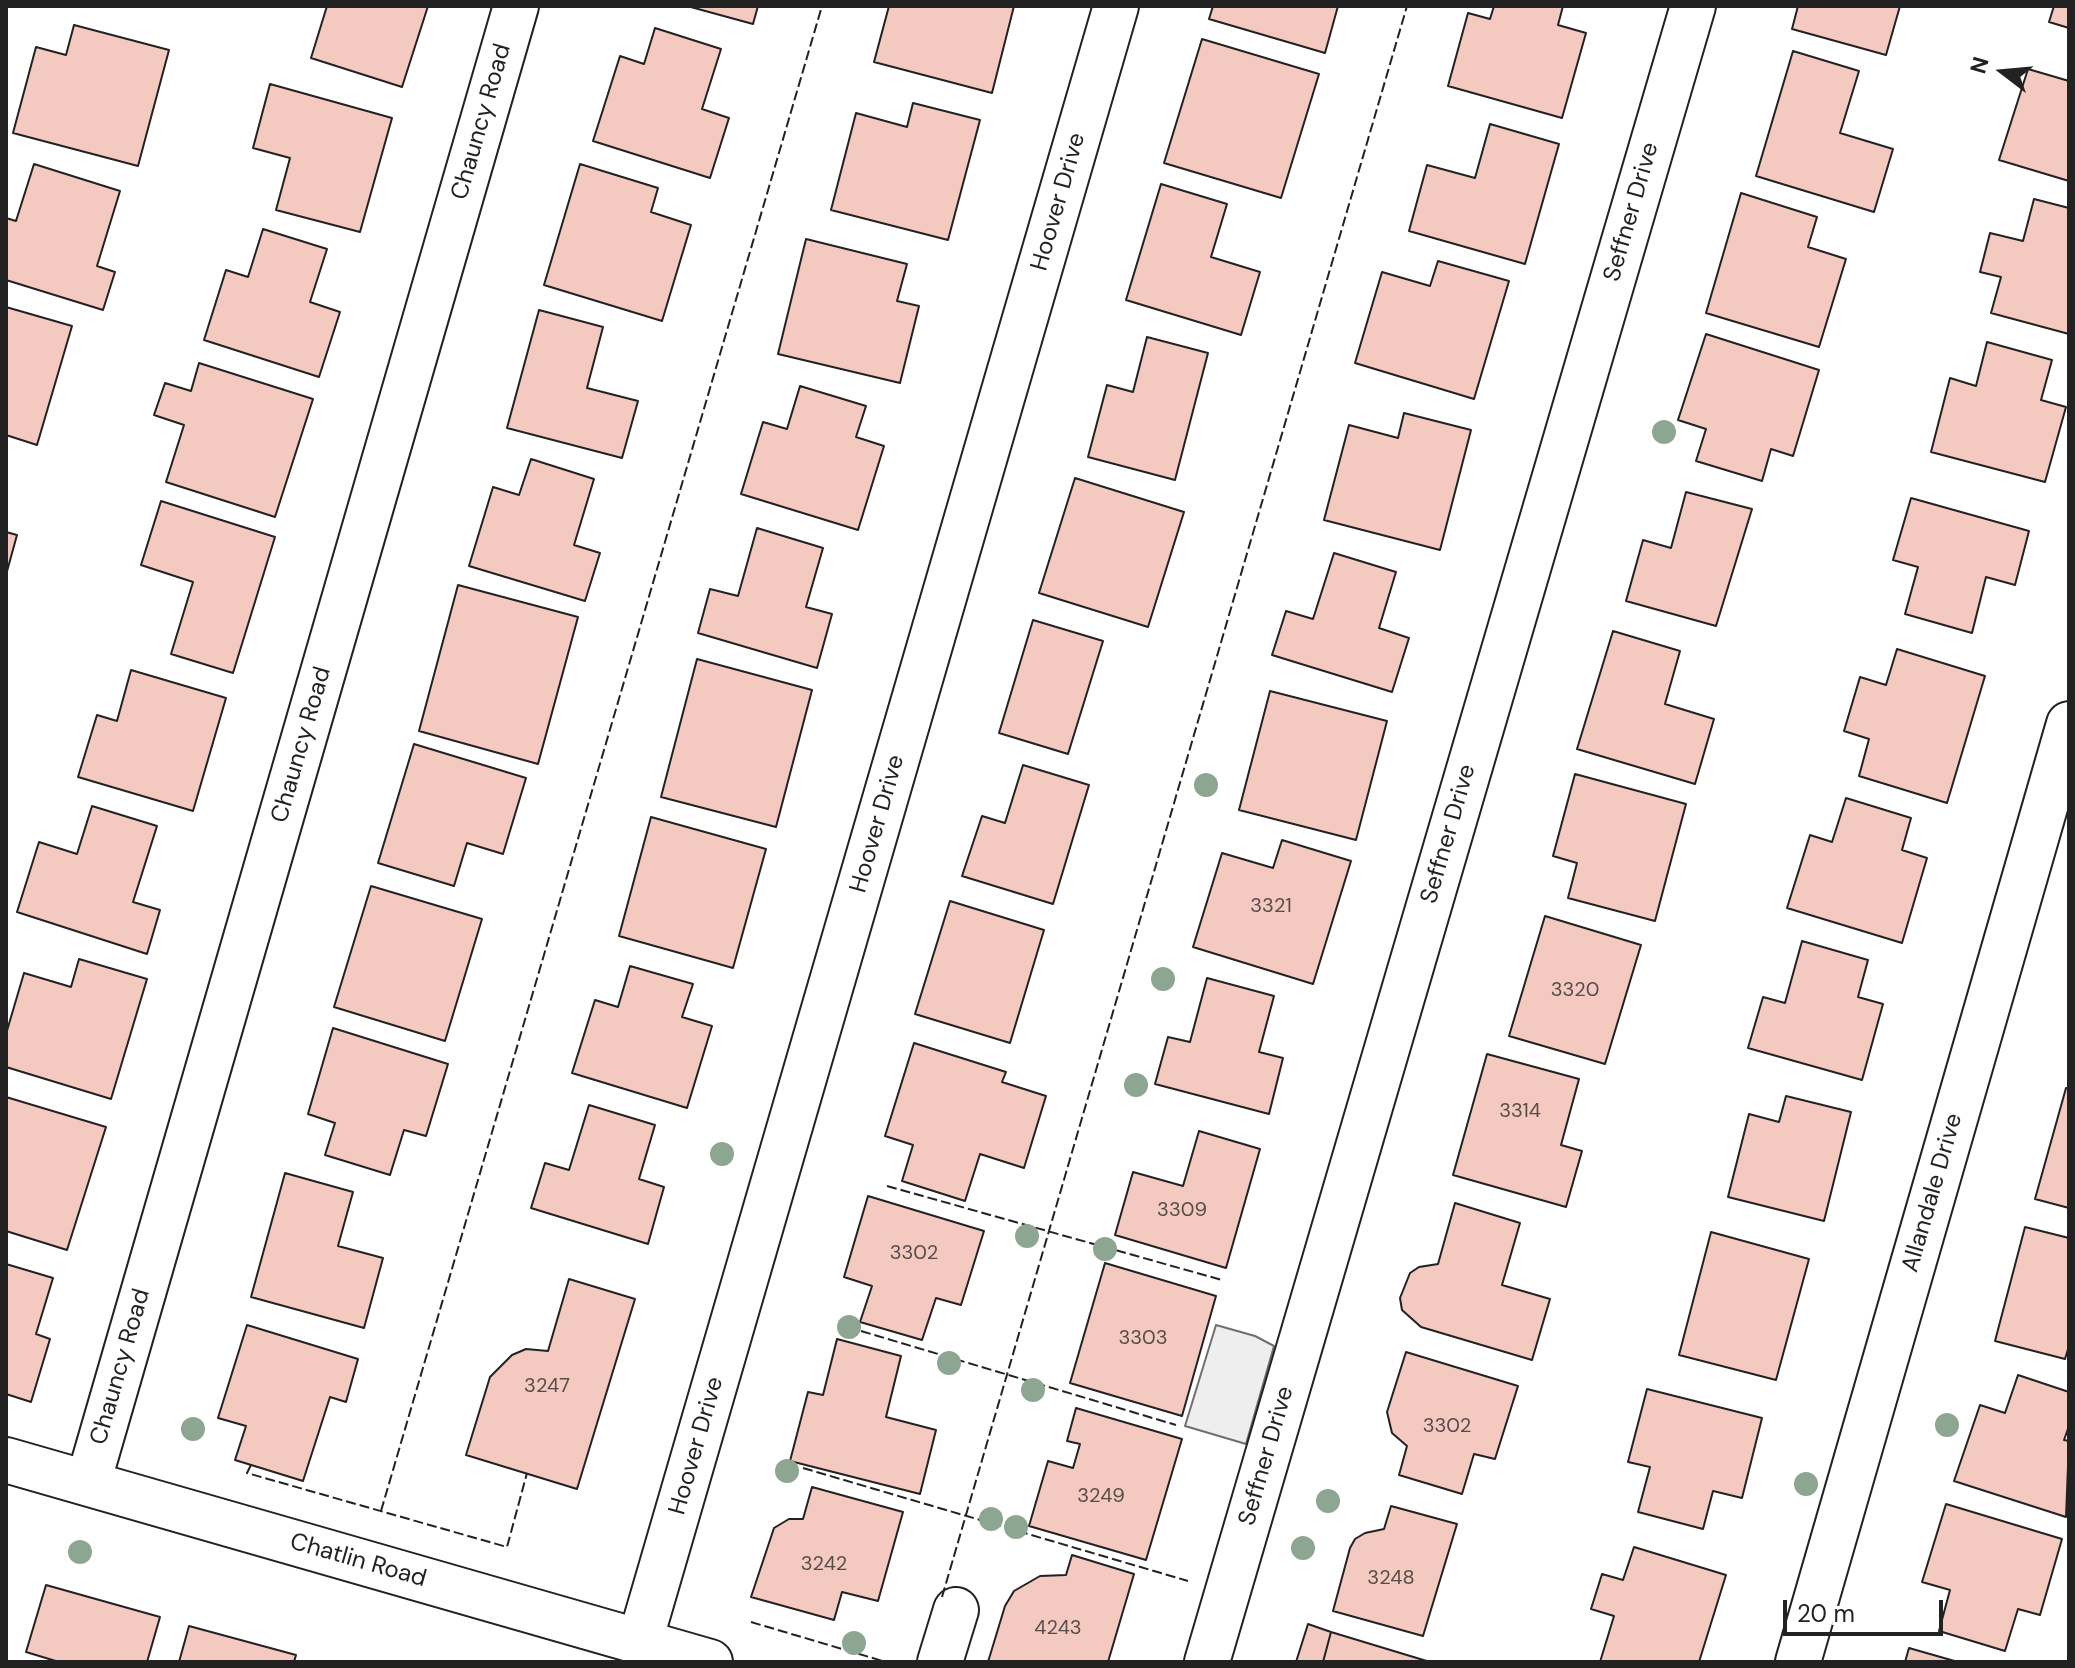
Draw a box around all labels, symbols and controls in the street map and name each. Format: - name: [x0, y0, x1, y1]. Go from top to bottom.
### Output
- north arrow: [1963, 32, 2043, 112]
- street label: Chauncy Road: [446, 41, 518, 203]
- text: N: [1963, 54, 1996, 77]
- street label: Hoover Drive: [1026, 130, 1092, 274]
- street label: Seffner Drive: [1598, 139, 1666, 285]
- street label: Chauncy Road: [266, 664, 338, 826]
- street label: Hoover Drive: [845, 752, 911, 896]
- street label: Seffner Drive: [1415, 761, 1483, 907]
- house number: 3321: [1250, 895, 1292, 919]
- house number: 3320: [1551, 979, 1599, 1003]
- house number: 3314: [1499, 1100, 1541, 1124]
- street label: Allandale Drive: [1897, 1110, 1969, 1276]
- house number: 3309: [1157, 1199, 1207, 1223]
- house number: 3302: [890, 1242, 938, 1266]
- street label: Chauncy Road: [85, 1286, 157, 1448]
- house number: 3303: [1118, 1327, 1168, 1351]
- street label: Hoover Drive: [664, 1374, 730, 1518]
- house number: 3247: [524, 1375, 570, 1399]
- street label: Seffner Drive: [1233, 1383, 1301, 1529]
- house number: 3302: [1423, 1415, 1471, 1439]
- house number: 3249: [1077, 1485, 1125, 1509]
- street label: Chatlin Road: [287, 1528, 429, 1594]
- house number: 3242: [801, 1553, 847, 1577]
- house number: 3248: [1367, 1567, 1415, 1591]
- scale bar: [1787, 1584, 1947, 1634]
- text: 20 m: [1797, 1598, 1855, 1629]
- house number: 4243: [1034, 1617, 1082, 1641]

